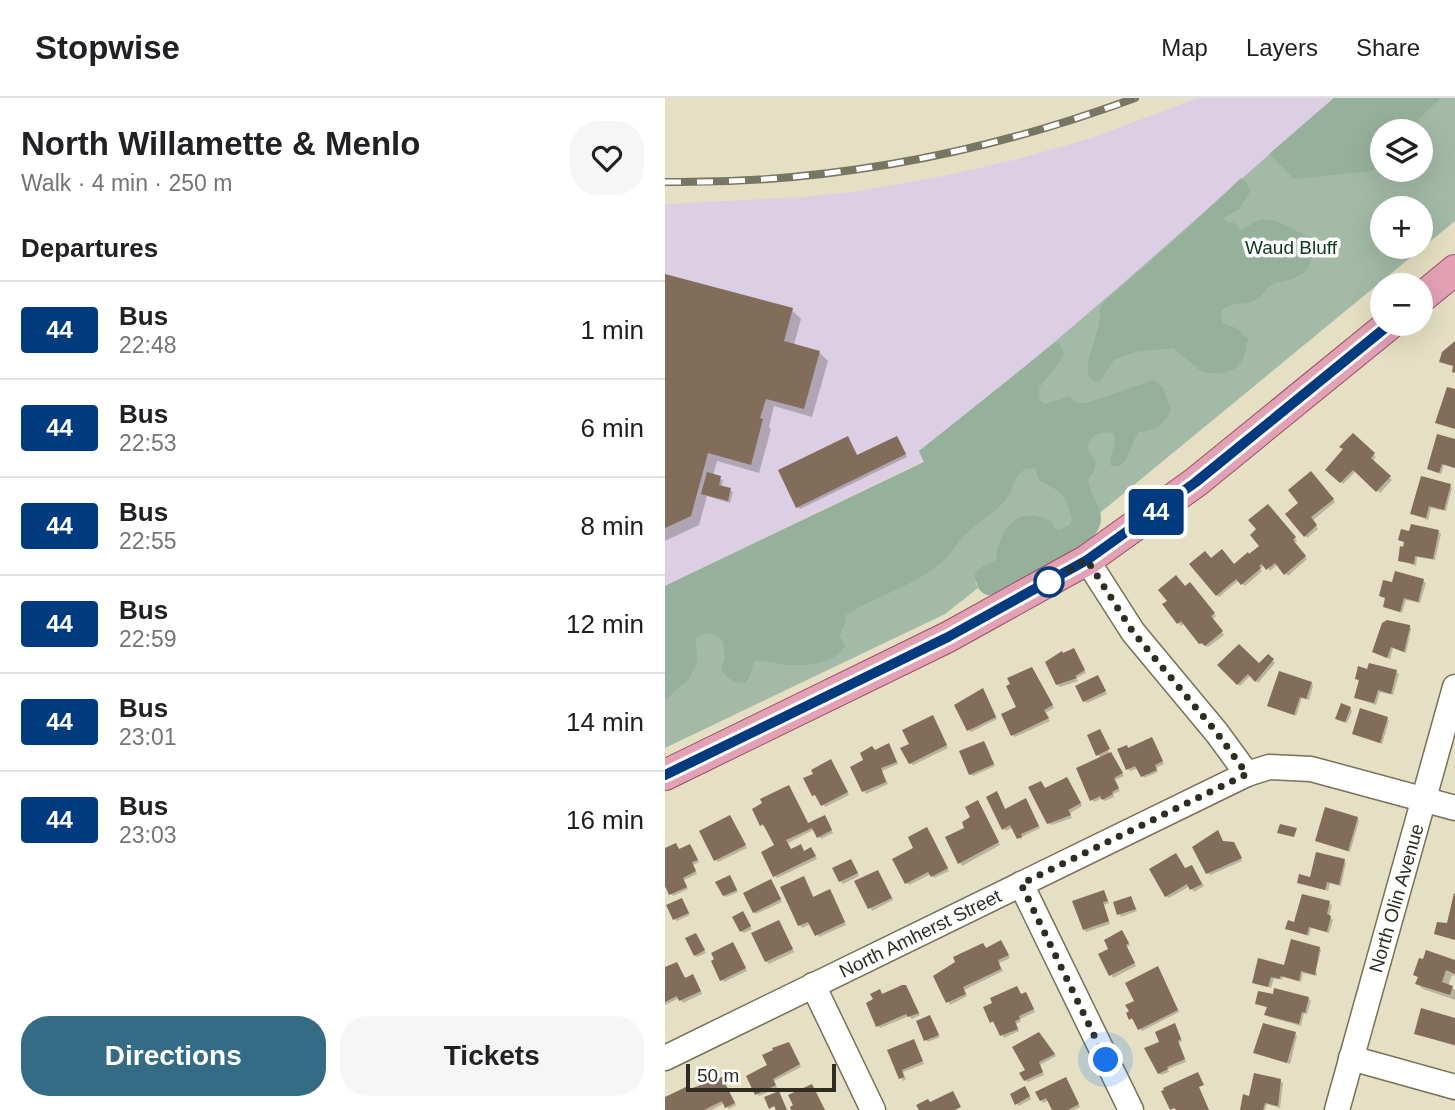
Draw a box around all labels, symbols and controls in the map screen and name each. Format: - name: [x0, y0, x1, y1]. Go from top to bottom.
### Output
- text: Stopwise: [35, 29, 180, 66]
- text: Map: [1161, 34, 1208, 61]
- text: Layers: [1246, 34, 1318, 61]
- text: Share: [1356, 34, 1420, 61]
- map controls: [1370, 119, 1433, 336]
- button: layers: [1370, 119, 1433, 182]
- button: heart: [570, 121, 644, 195]
- text: North Willamette & Menlo: [21, 125, 420, 162]
- text: Walk · 4 min · 250 m: [21, 170, 232, 196]
- button: +: [1370, 196, 1433, 259]
- text: Departures: [21, 233, 158, 263]
- park label: Waud Bluff: [1245, 237, 1338, 258]
- button: −: [1370, 273, 1433, 336]
- text: Bus: [119, 301, 168, 331]
- text: 1 min: [580, 315, 644, 345]
- text: 44: [46, 316, 73, 343]
- text: 22:48: [119, 332, 177, 358]
- text: Bus: [119, 399, 168, 429]
- text: 6 min: [580, 413, 644, 443]
- text: 44: [46, 414, 73, 441]
- text: 22:53: [119, 430, 177, 456]
- line badge: 44: [1125, 489, 1187, 535]
- text: Bus: [119, 497, 168, 527]
- text: 44: [1143, 498, 1169, 525]
- text: 8 min: [580, 511, 644, 541]
- text: 44: [46, 512, 73, 539]
- text: 22:55: [119, 528, 177, 554]
- unlabelled marker: [1034, 567, 1064, 597]
- text: Bus: [119, 595, 168, 625]
- text: 12 min: [566, 609, 644, 639]
- text: 44: [46, 610, 73, 637]
- text: 22:59: [119, 626, 177, 652]
- text: Bus: [119, 693, 168, 723]
- text: 14 min: [566, 707, 644, 737]
- text: 44: [46, 708, 73, 735]
- text: 23:01: [119, 724, 177, 750]
- text: Bus: [119, 791, 168, 821]
- text: 16 min: [566, 805, 644, 835]
- text: 44: [46, 806, 73, 833]
- street label: North Olin Avenue: [1365, 821, 1428, 975]
- text: 23:03: [119, 822, 177, 848]
- street label: North Amherst Street: [836, 885, 1005, 982]
- button: Directions: [21, 1016, 326, 1096]
- button: Tickets: [340, 1016, 644, 1096]
- your location: [1088, 1042, 1123, 1077]
- scale bar: [686, 1061, 837, 1093]
- text: 50 m: [697, 1065, 739, 1086]

